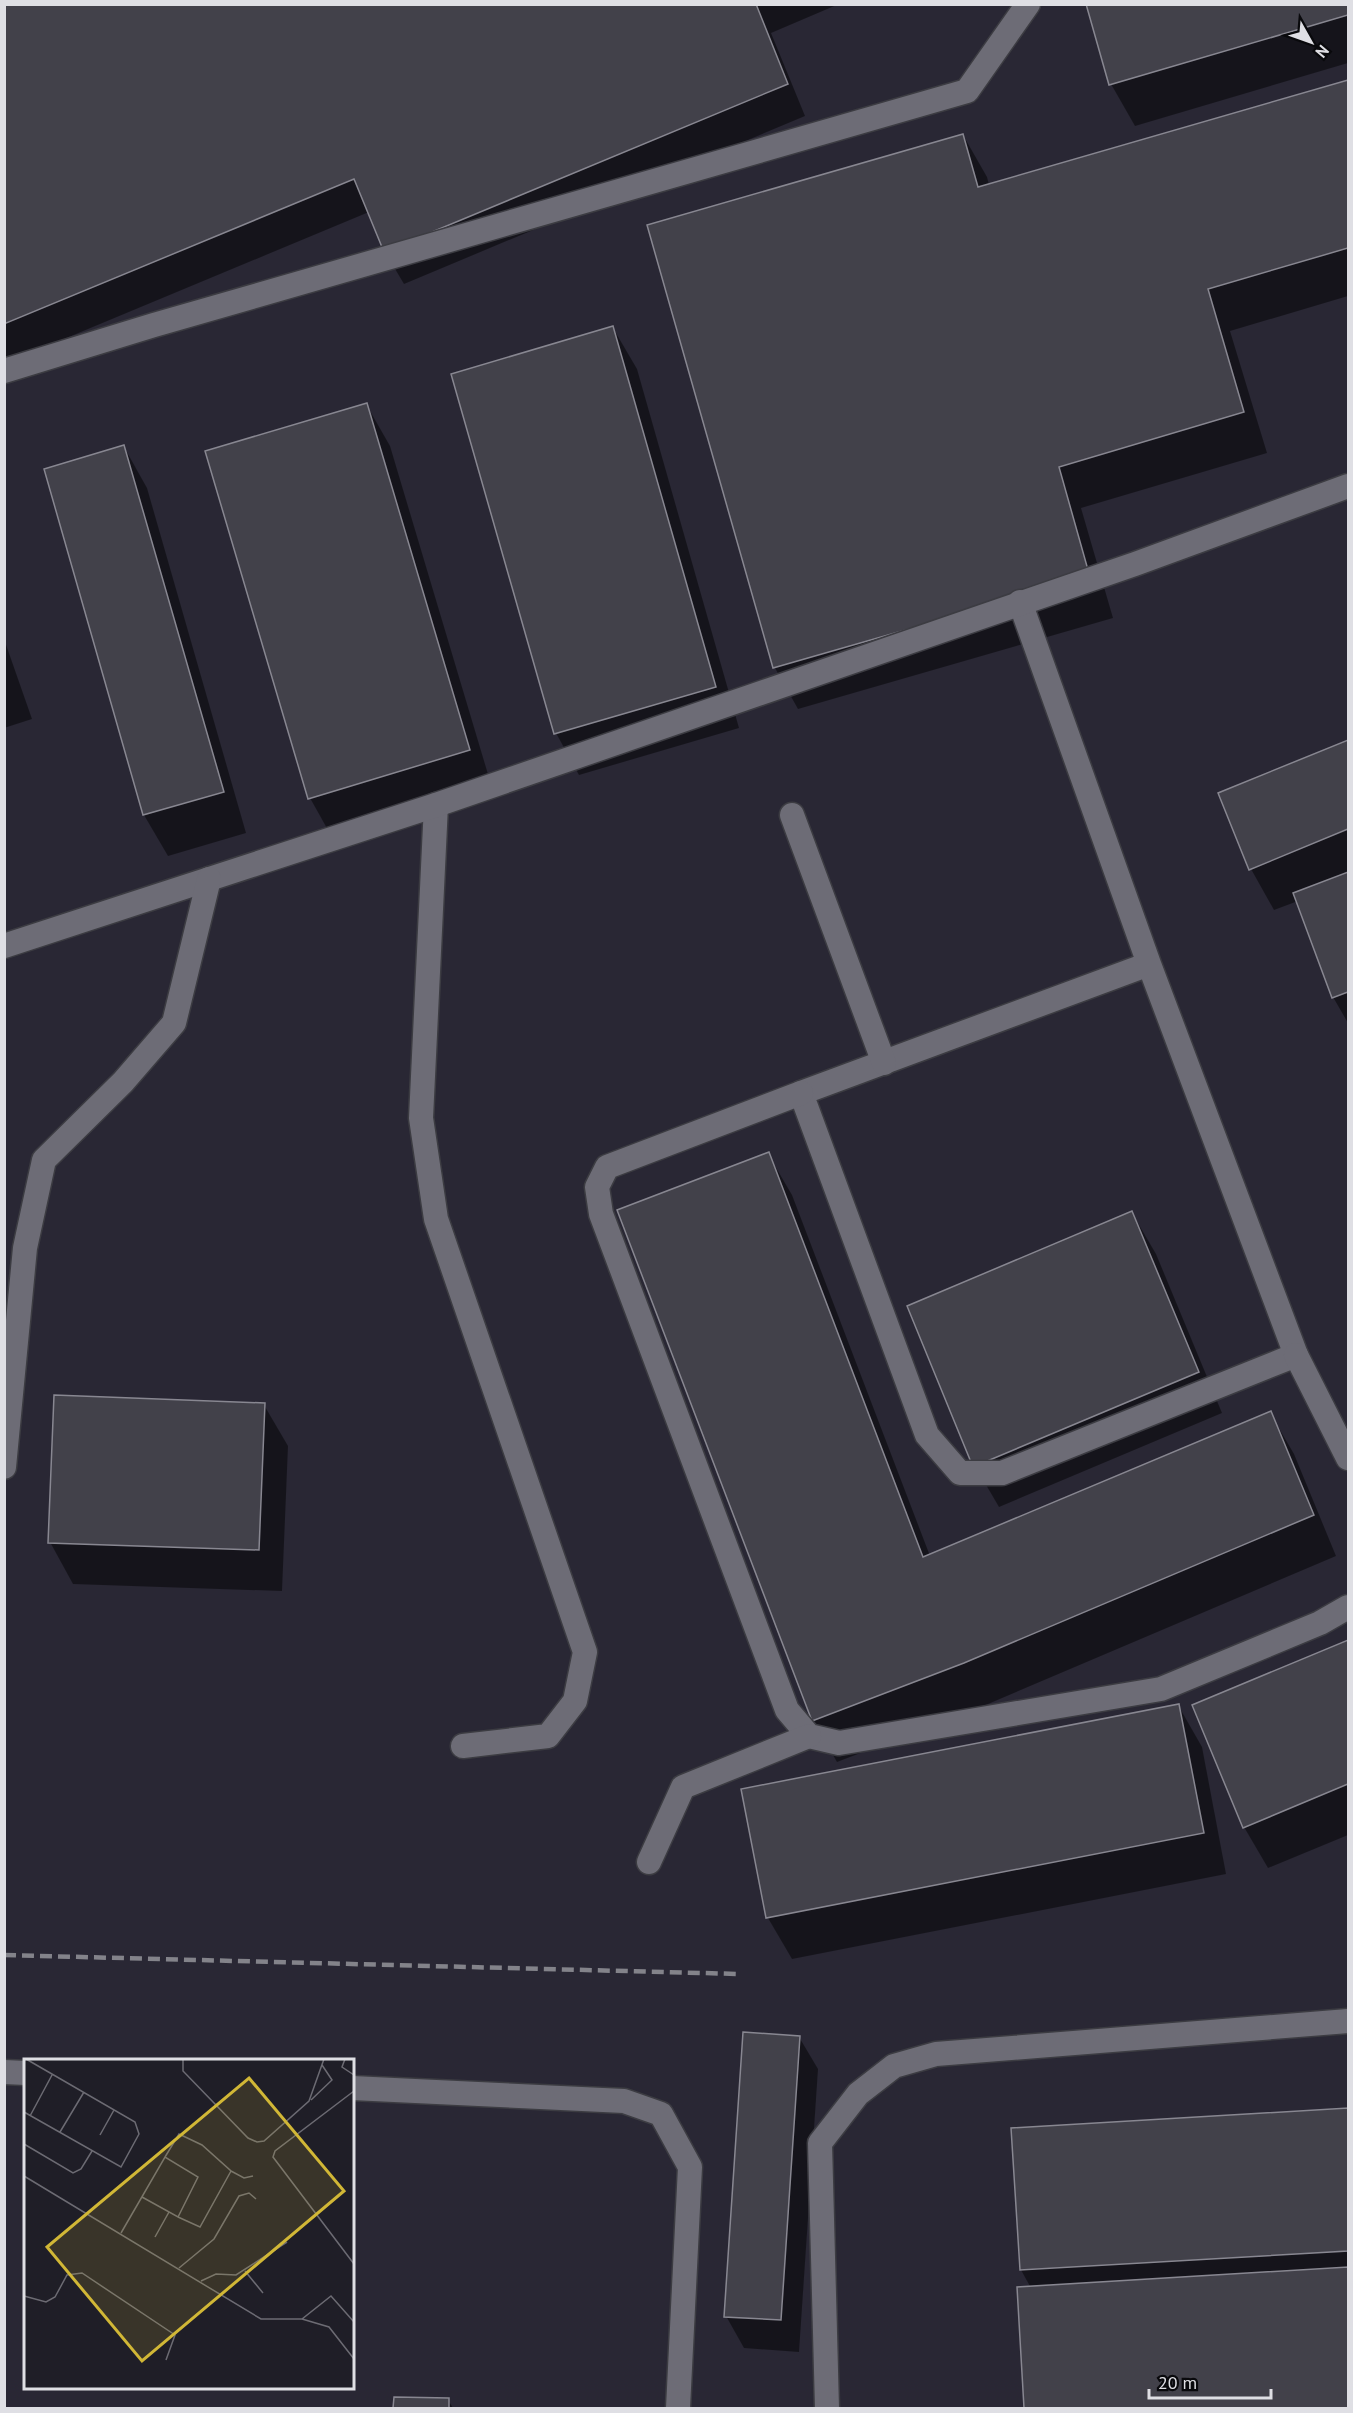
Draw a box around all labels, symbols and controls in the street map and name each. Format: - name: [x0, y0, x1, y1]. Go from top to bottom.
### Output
- north arrow: [1281, 12, 1341, 72]
- text: N: [1311, 41, 1334, 62]
- inset map: [24, 2059, 354, 2389]
- scale bar: [1149, 2362, 1270, 2400]
- text: 20 m: [1158, 2371, 1197, 2394]

